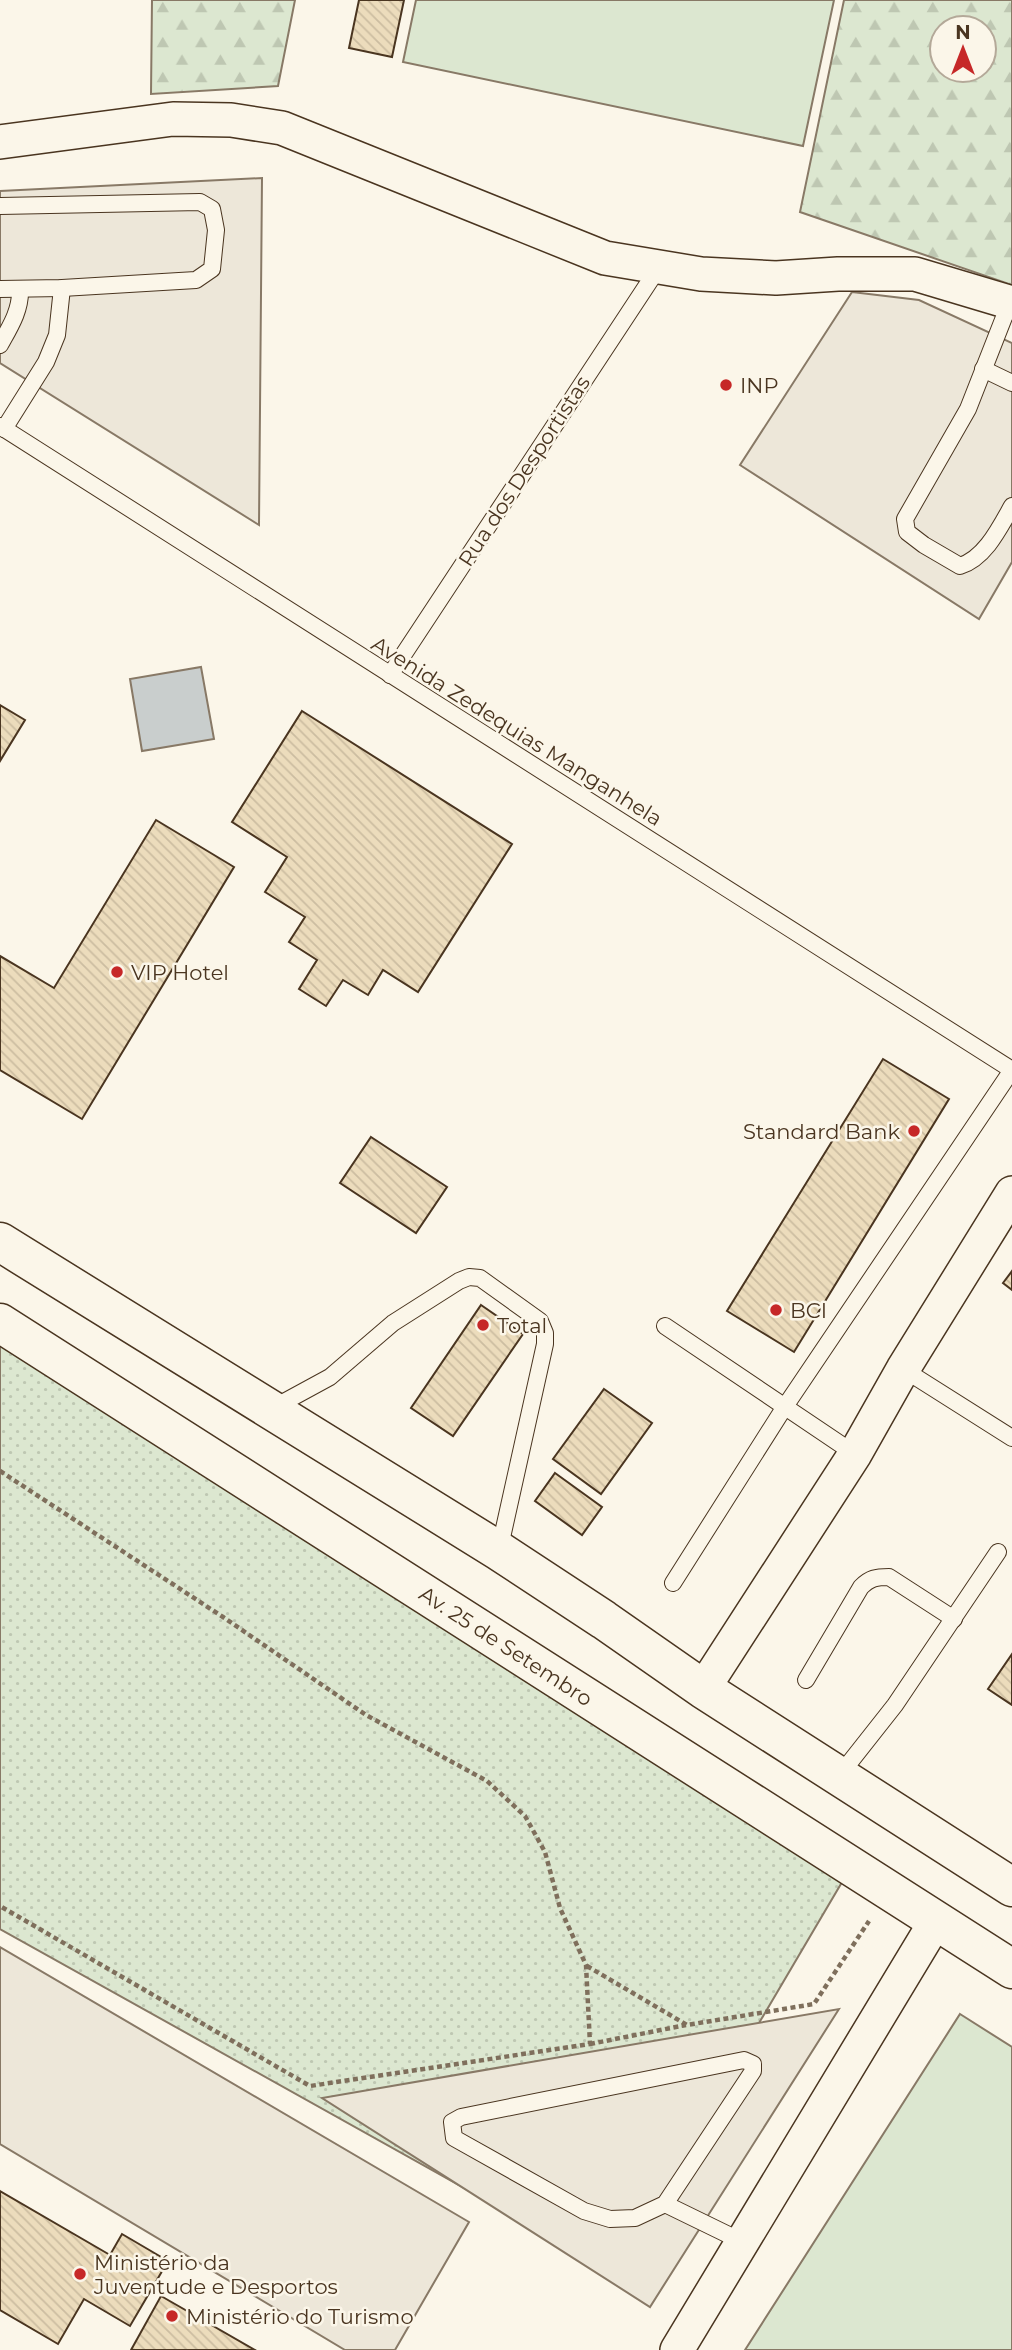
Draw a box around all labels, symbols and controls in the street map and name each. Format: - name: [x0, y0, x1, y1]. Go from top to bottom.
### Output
- north arrow: [928, 14, 998, 84]
- text: N: [955, 21, 971, 44]
- street label: Rua dos Desportistas: [453, 371, 595, 571]
- place label: INP: [740, 373, 779, 398]
- marker: INP: [718, 377, 734, 393]
- street label: Avenida Zedequias Manganhela: [367, 631, 667, 831]
- place label: VIP Hotel: [131, 960, 229, 985]
- marker: VIP Hotel: [109, 964, 125, 980]
- place label: Standard Bank: [743, 1119, 900, 1144]
- marker: Standard Bank: [906, 1123, 922, 1139]
- place label: BCI: [790, 1298, 827, 1323]
- marker: BCI: [768, 1302, 784, 1318]
- place label: Total: [497, 1313, 547, 1338]
- marker: Total: [475, 1317, 491, 1333]
- street label: Av. 25 de Setembro: [415, 1581, 597, 1711]
- place label: Ministério da Juventude e Desportos: [93, 2250, 338, 2299]
- marker: Ministério da Juventude e Desportos: [72, 2266, 88, 2282]
- place label: Ministério do Turismo: [186, 2304, 414, 2329]
- marker: Ministério do Turismo: [164, 2308, 180, 2324]

